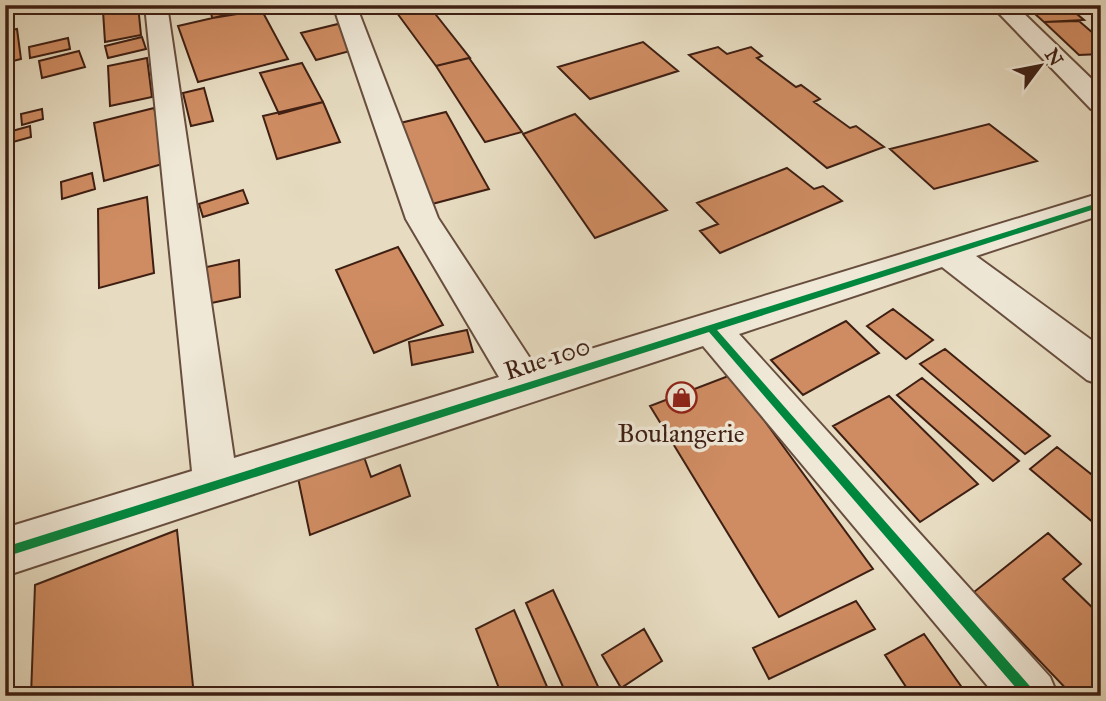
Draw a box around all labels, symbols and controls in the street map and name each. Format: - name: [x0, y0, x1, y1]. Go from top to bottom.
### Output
- north arrow: [1004, 32, 1074, 102]
- text: N: [1040, 44, 1068, 70]
- street label: Rue 100: [500, 329, 594, 387]
- shop icon: Boulangerie: [664, 381, 698, 415]
- place label: Boulangerie: [618, 417, 745, 449]

